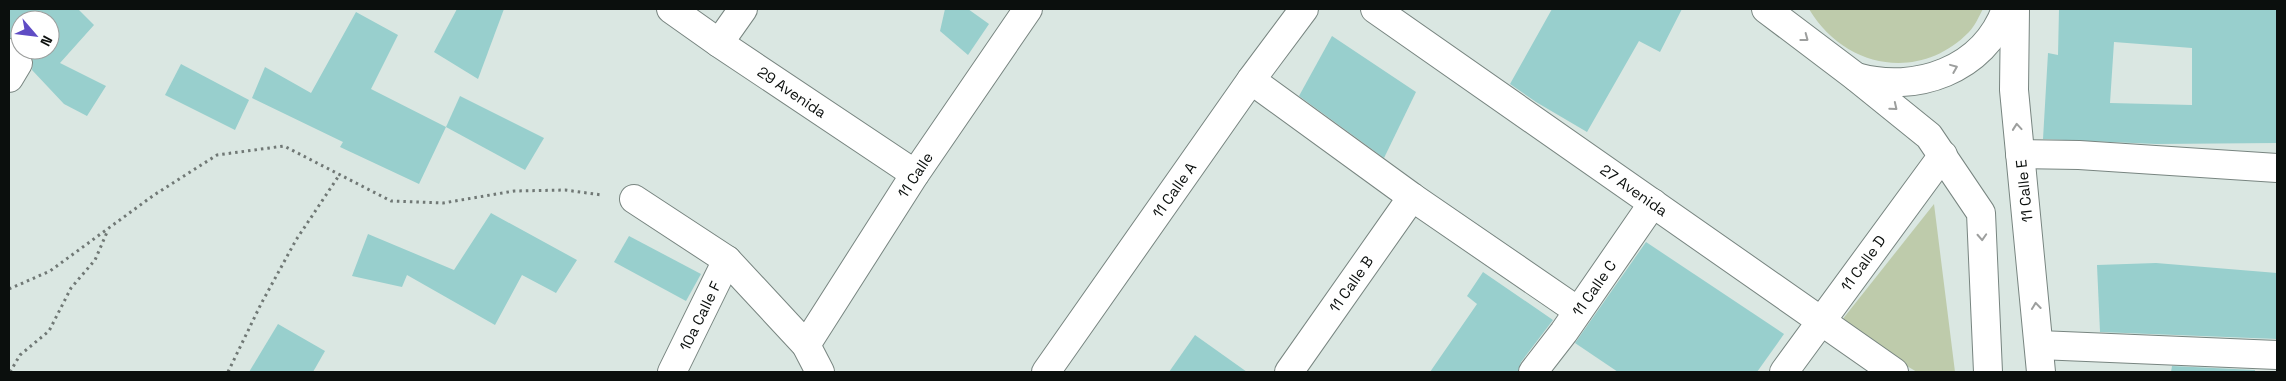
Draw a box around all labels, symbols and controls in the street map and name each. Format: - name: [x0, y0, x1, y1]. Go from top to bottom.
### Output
- north arrow: [10, 10, 60, 60]
- one-way arrow: [1799, 32, 1809, 41]
- text: N: [36, 33, 57, 49]
- street label: 29 Avenida: [754, 62, 830, 122]
- one-way arrow: [1949, 64, 1958, 74]
- one-way arrow: [1889, 102, 1898, 111]
- one-way arrow: [2012, 123, 2023, 131]
- street label: 11 Calle: [893, 148, 937, 202]
- street label: 11 Calle A: [1148, 158, 1200, 222]
- street label: 11 Calle E: [2011, 159, 2037, 223]
- street label: 27 Avenida: [1597, 160, 1672, 220]
- street label: 11 Calle D: [1836, 231, 1890, 295]
- one-way arrow: [1977, 234, 1988, 242]
- street label: 11 Calle B: [1325, 252, 1377, 316]
- street label: 11 Calle C: [1568, 256, 1620, 320]
- street label: 10a Calle F: [675, 278, 725, 354]
- one-way arrow: [2030, 302, 2041, 310]

